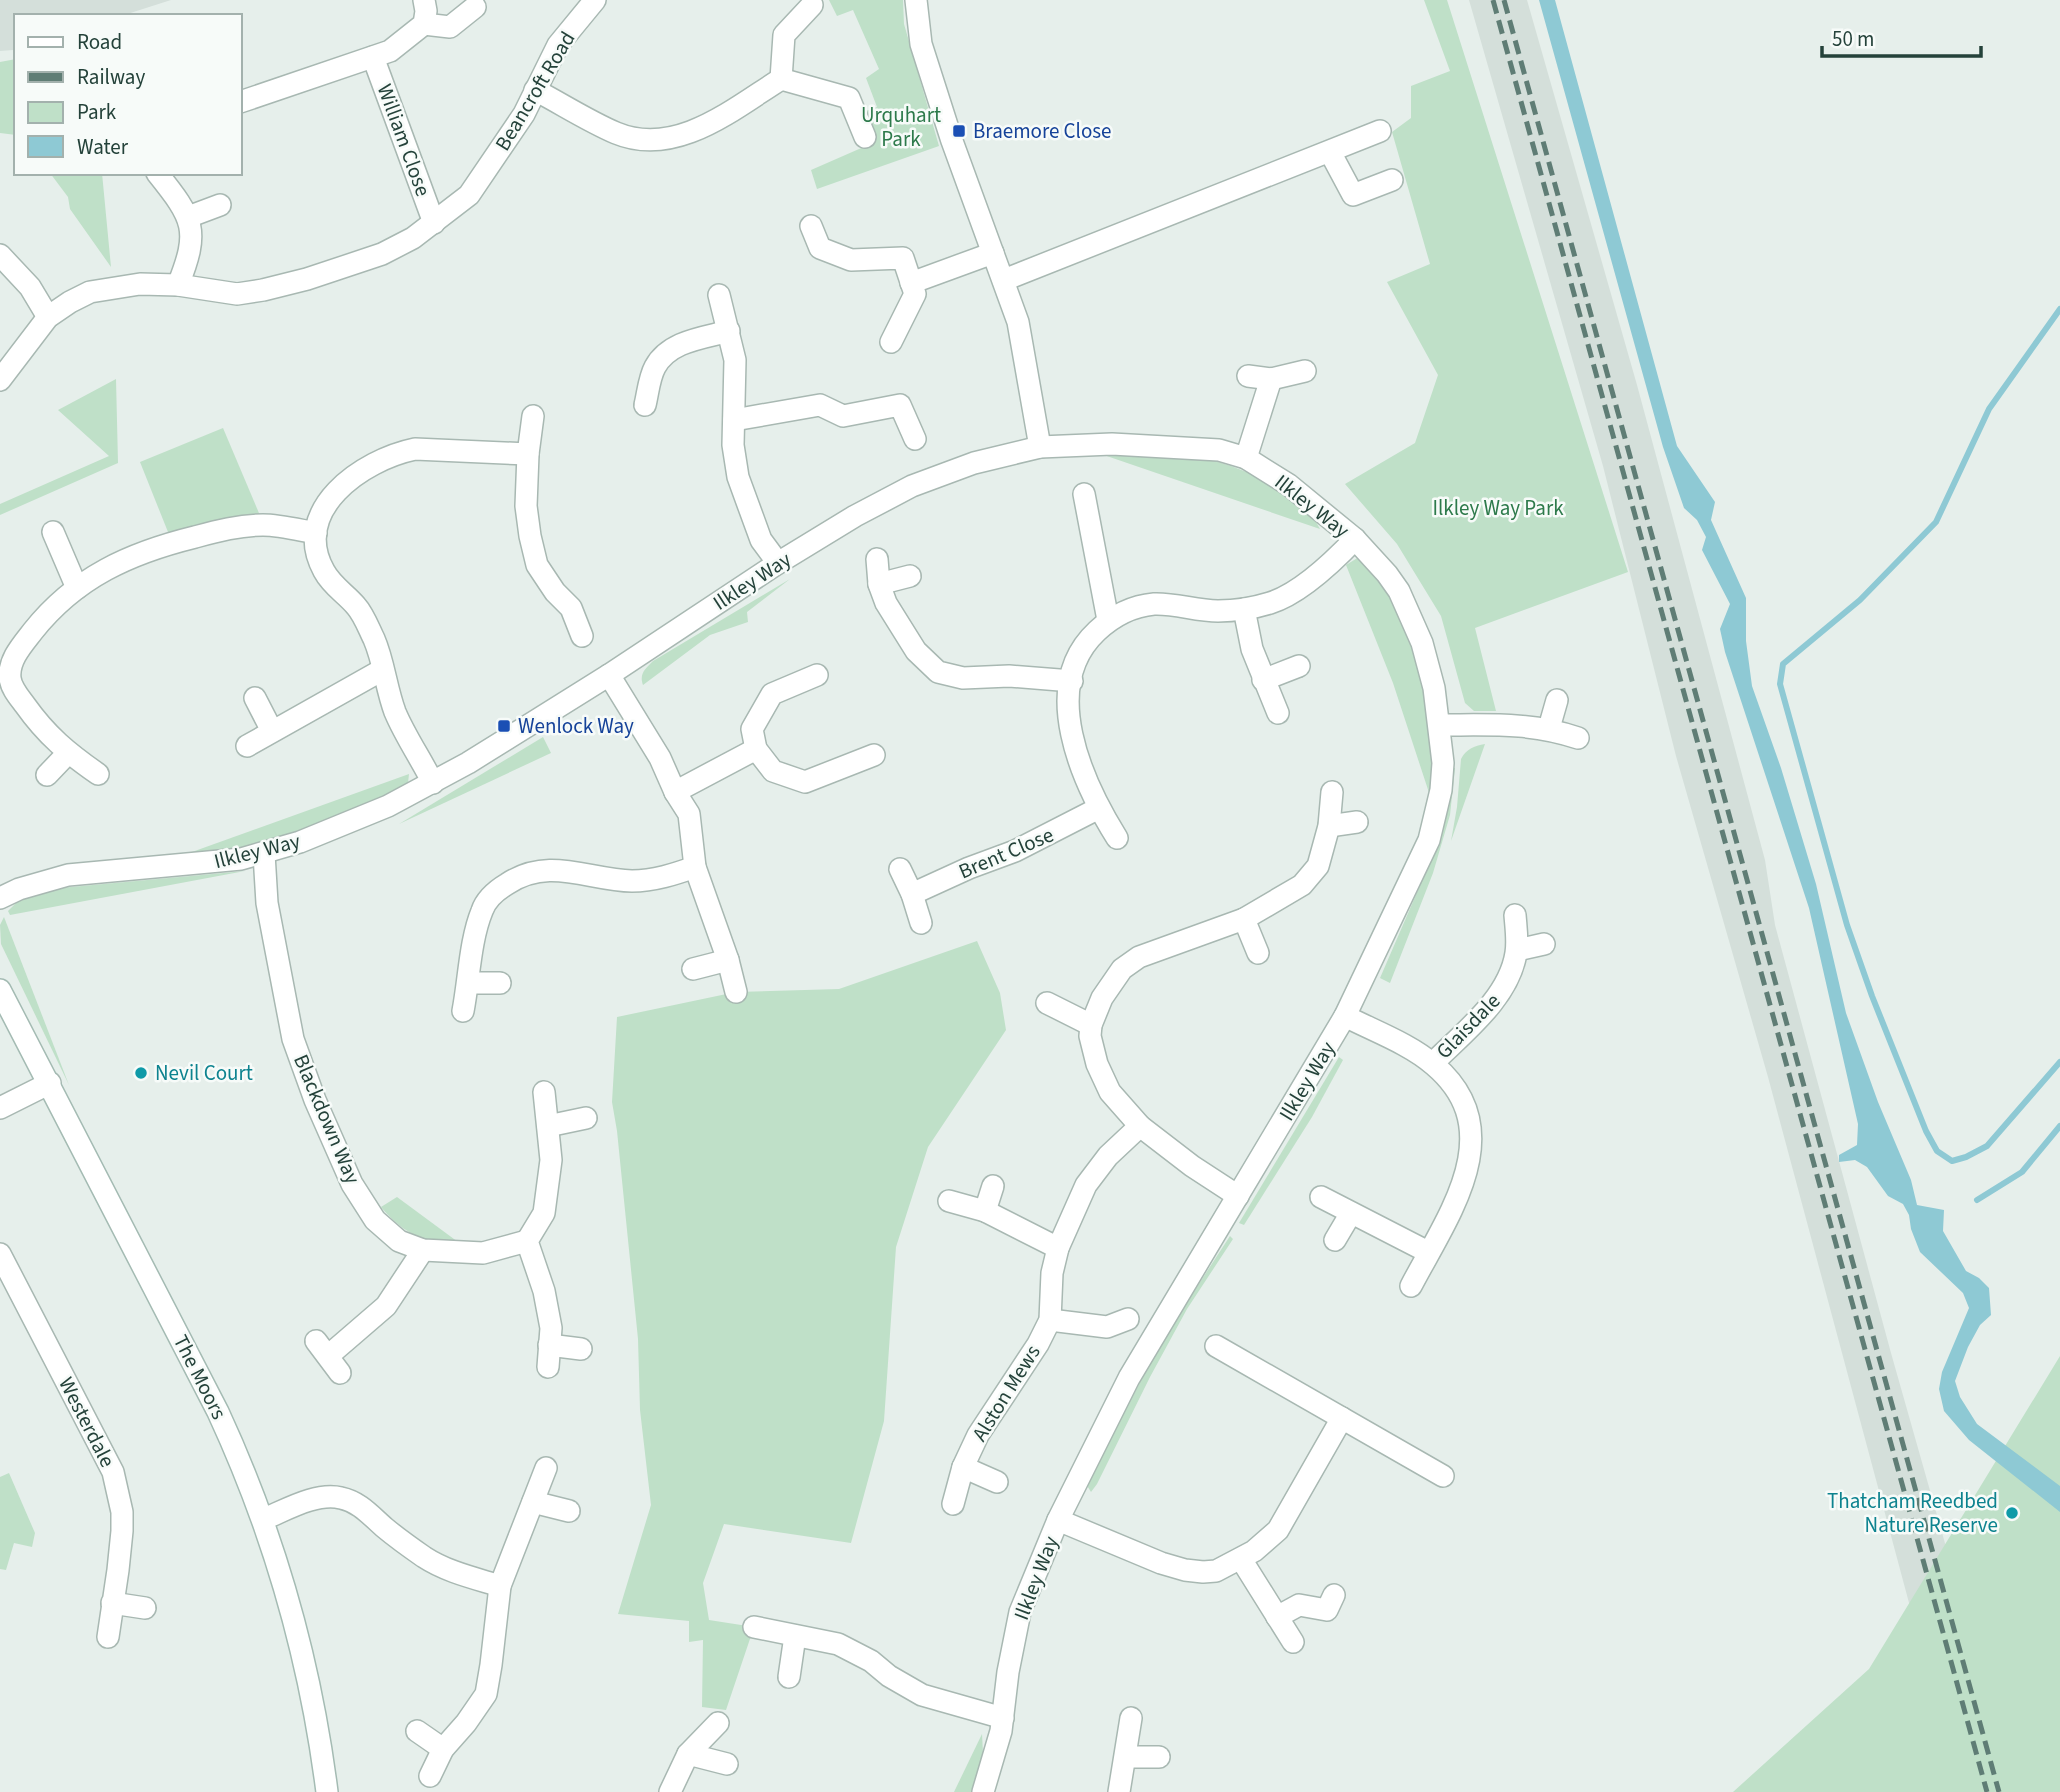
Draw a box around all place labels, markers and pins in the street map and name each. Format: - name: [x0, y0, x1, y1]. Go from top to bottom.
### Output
- place label: Braemore Close: [973, 116, 1112, 146]
- marker: Braemore Close: [951, 123, 967, 139]
- place label: Wenlock Way: [518, 711, 634, 741]
- marker: Wenlock Way: [496, 718, 512, 734]
- place label: Nevil Court: [155, 1058, 253, 1088]
- marker: Nevil Court: [133, 1065, 149, 1081]
- place label: Thatcham Reedbed Nature Reserve: [1827, 1486, 1998, 1540]
- marker: Thatcham Reedbed Nature Reserve: [2004, 1505, 2020, 1521]

